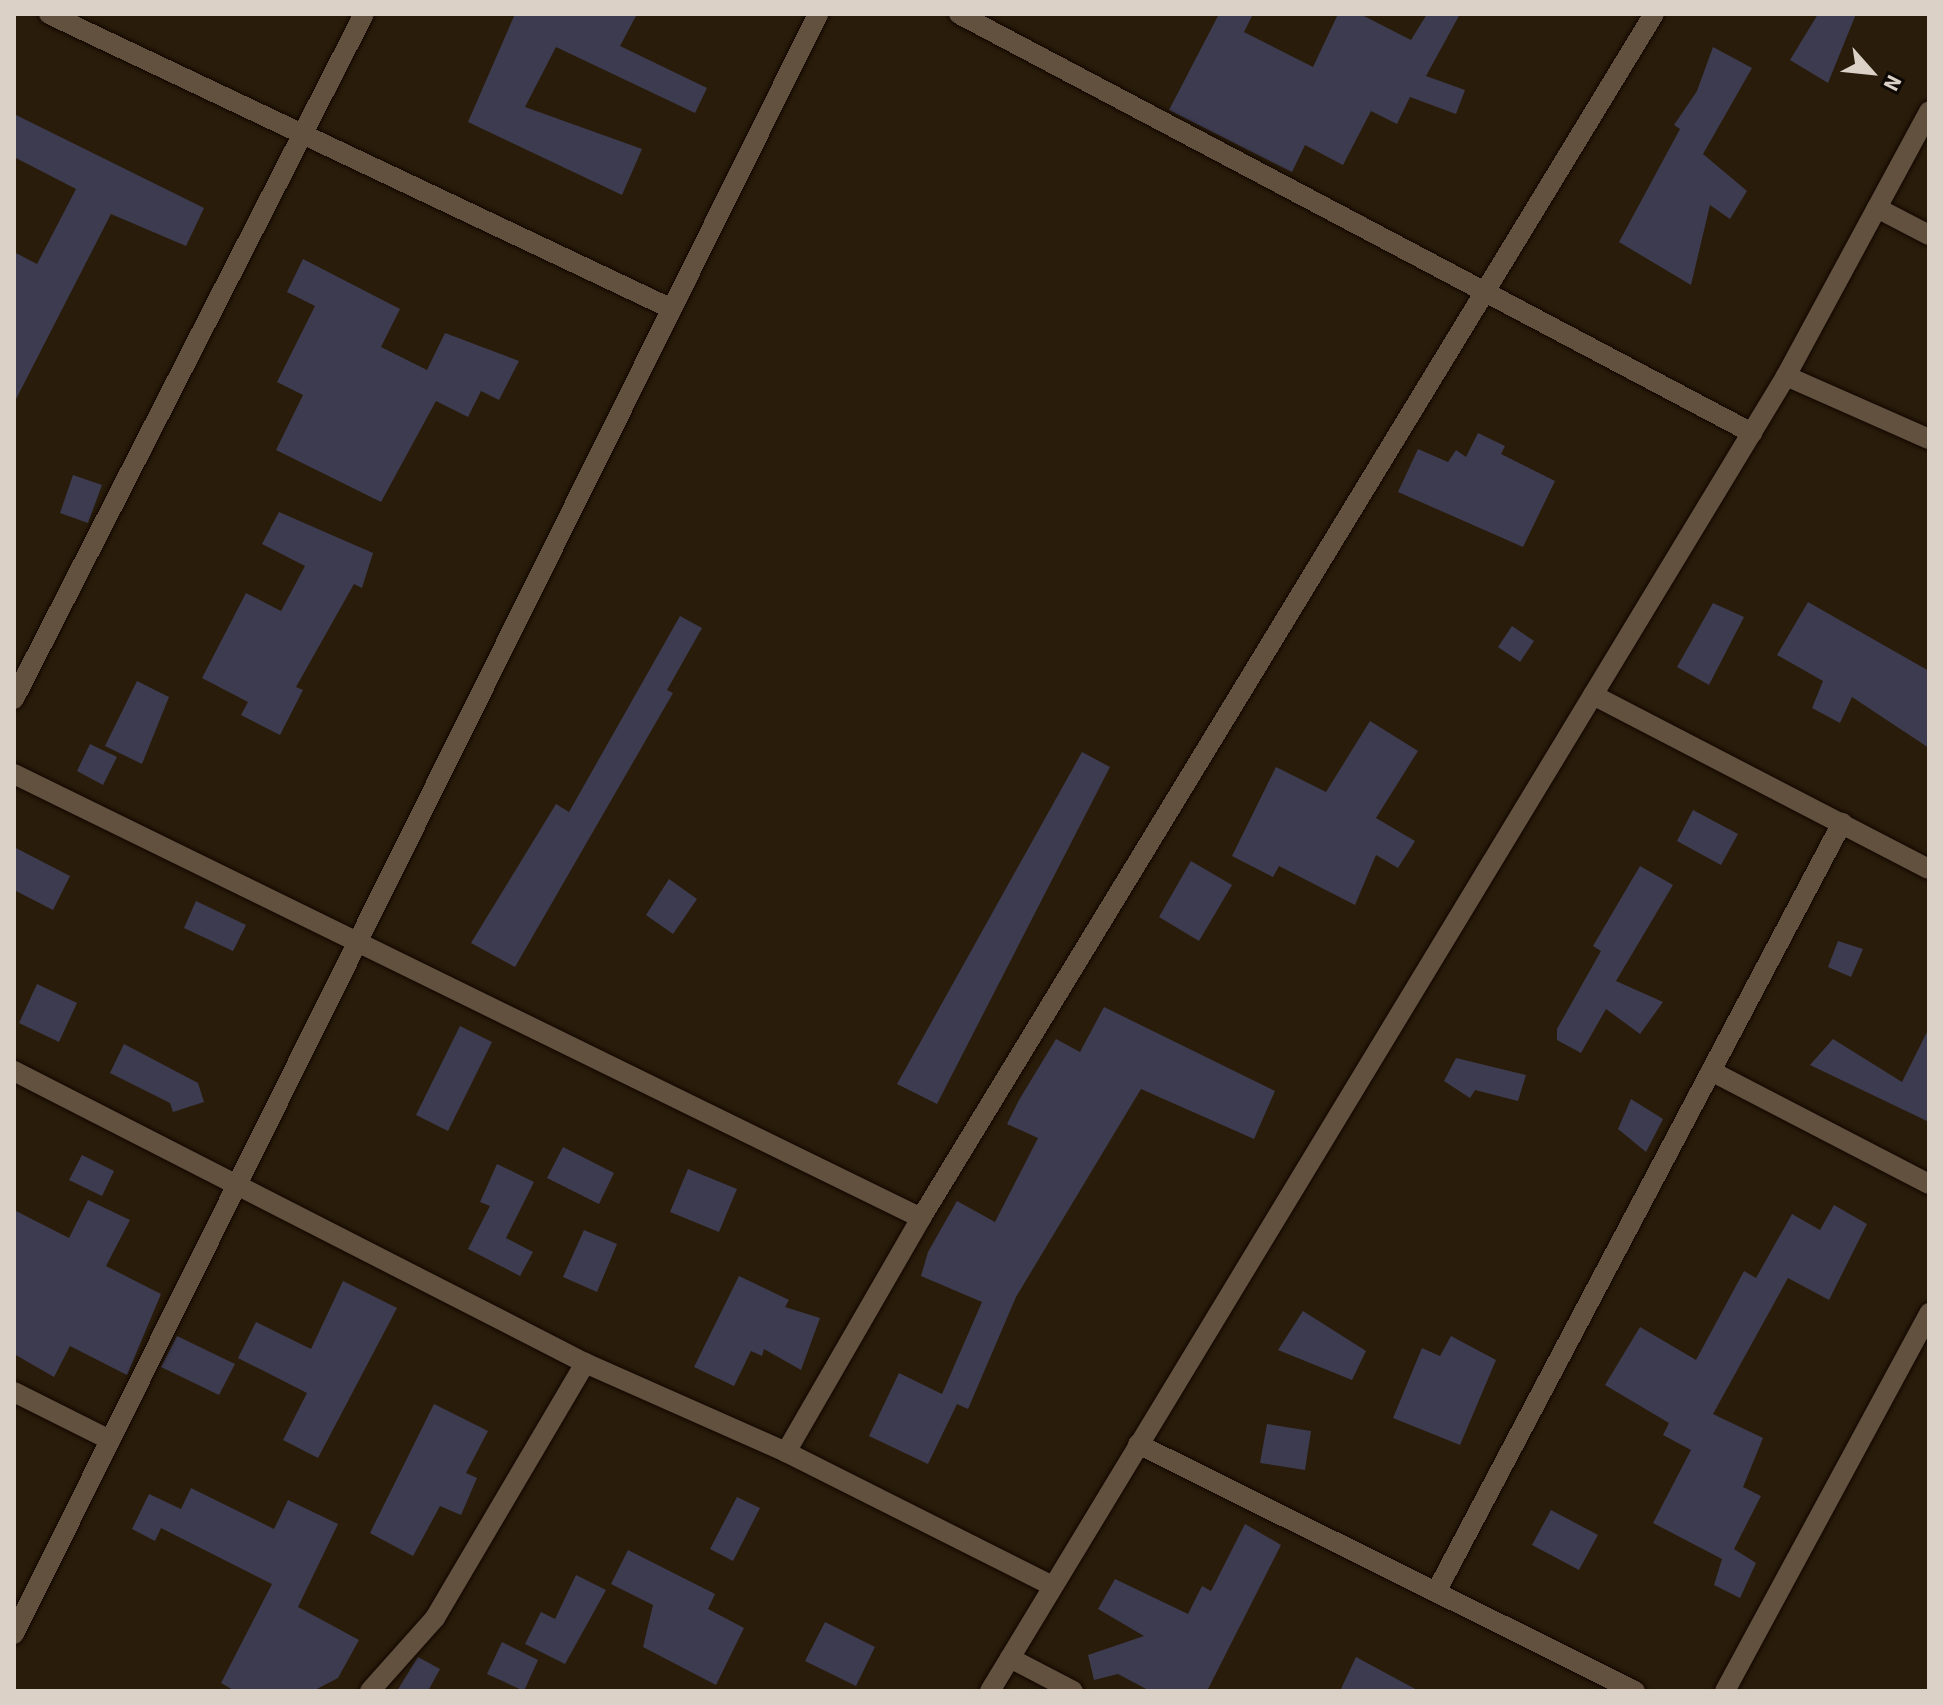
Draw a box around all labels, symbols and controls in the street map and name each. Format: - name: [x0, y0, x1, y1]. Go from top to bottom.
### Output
- north arrow: [1831, 32, 1911, 112]
- text: N: [1875, 69, 1910, 97]

